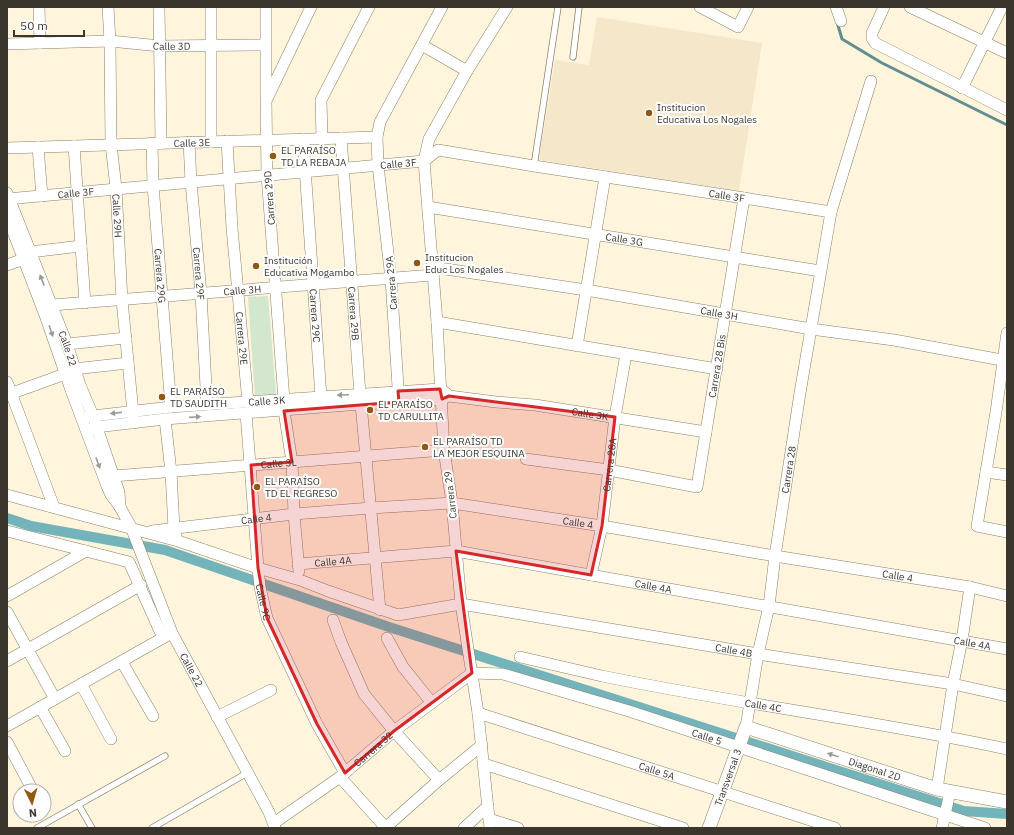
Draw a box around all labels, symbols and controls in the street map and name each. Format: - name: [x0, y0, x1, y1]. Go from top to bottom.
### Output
- scale bar: [14, 12, 84, 38]
- text: 50 m: [20, 18, 48, 33]
- street label: Calle 3D: [152, 39, 191, 53]
- place label: Institucion Educativa Los Nogales: [657, 101, 757, 126]
- marker: Institucion Educativa Los Nogales: [644, 108, 654, 118]
- street label: Calle 3E: [173, 136, 211, 150]
- place label: EL PARAÍSO TD LA REBAJA: [281, 144, 347, 169]
- marker: EL PARAÍSO TD LA REBAJA: [268, 151, 278, 161]
- street label: Calle 3F: [380, 156, 418, 172]
- street label: Carrera 29D: [261, 170, 278, 226]
- street label: Calle 3F: [57, 185, 95, 201]
- street label: Calle 3F: [708, 187, 746, 205]
- street label: Calle 29H: [109, 193, 125, 238]
- street label: Calle 3G: [605, 230, 644, 249]
- street label: Carrera 29F: [190, 247, 207, 301]
- street label: Carrera 29G: [151, 248, 169, 304]
- place label: Institucion Educ Los Nogales: [425, 251, 504, 276]
- place label: Institución Educativa Mogambo: [264, 254, 355, 279]
- street label: Carrera 29A: [383, 255, 400, 310]
- marker: Institucion Educ Los Nogales: [412, 258, 422, 268]
- marker: Institución Educativa Mogambo: [251, 261, 261, 271]
- one-way arrow: [38, 274, 44, 286]
- street label: Calle 3H: [223, 283, 262, 298]
- street label: Carrera 29B: [345, 286, 362, 341]
- street label: Carrera 29C: [306, 288, 323, 343]
- street label: Calle 3H: [699, 304, 739, 323]
- street label: Carrera 29E: [233, 311, 251, 366]
- one-way arrow: [48, 326, 54, 338]
- street label: Calle 22: [55, 329, 80, 368]
- street label: Carrera 28 Bis: [706, 333, 729, 399]
- place label: EL PARAÍSO TD SAUDITH: [170, 385, 227, 410]
- marker: EL PARAÍSO TD SAUDITH: [157, 392, 167, 402]
- one-way arrow: [337, 392, 349, 399]
- street label: Calle 3K: [248, 393, 287, 409]
- place label: EL PARAÍSO TD CARULLITA: [378, 398, 444, 423]
- marker: EL PARAÍSO TD CARULLITA: [365, 405, 375, 415]
- street label: Calle 3K: [571, 405, 610, 424]
- one-way arrow: [110, 410, 122, 416]
- one-way arrow: [189, 413, 201, 420]
- place label: EL PARAÍSO TD LA MEJOR ESQUINA: [433, 435, 525, 460]
- street label: Carrera 28A: [600, 436, 620, 492]
- marker: EL PARAÍSO TD LA MEJOR ESQUINA: [420, 442, 430, 452]
- street label: Carrera 28: [779, 445, 799, 494]
- street label: Calle 3L: [260, 456, 297, 471]
- one-way arrow: [96, 457, 102, 469]
- street label: Carrera 29: [441, 470, 460, 519]
- place label: EL PARAÍSO TD EL REGRESO: [265, 475, 337, 500]
- marker: EL PARAÍSO TD EL REGRESO: [252, 482, 262, 492]
- street label: Calle 4: [240, 511, 272, 527]
- street label: Calle 4: [562, 514, 594, 532]
- street label: Calle 4A: [314, 554, 353, 570]
- street label: Calle 4: [881, 567, 914, 585]
- street label: Calle 4A: [634, 577, 673, 596]
- street label: Calle 9C: [252, 583, 273, 622]
- street label: Calle 4A: [953, 634, 992, 653]
- street label: Calle 4B: [714, 641, 753, 660]
- street label: Calle 22: [177, 651, 206, 689]
- street label: Calle 4C: [744, 696, 782, 715]
- street label: Calle 5: [690, 726, 723, 748]
- street label: Carrera 32: [351, 729, 396, 770]
- street label: Transversal 3: [712, 747, 744, 808]
- one-way arrow: [827, 752, 839, 758]
- street label: Diagonal 2D: [847, 755, 903, 784]
- street label: Calle 5A: [637, 759, 677, 783]
- north arrow: [12, 783, 52, 823]
- text: N: [28, 806, 37, 820]

